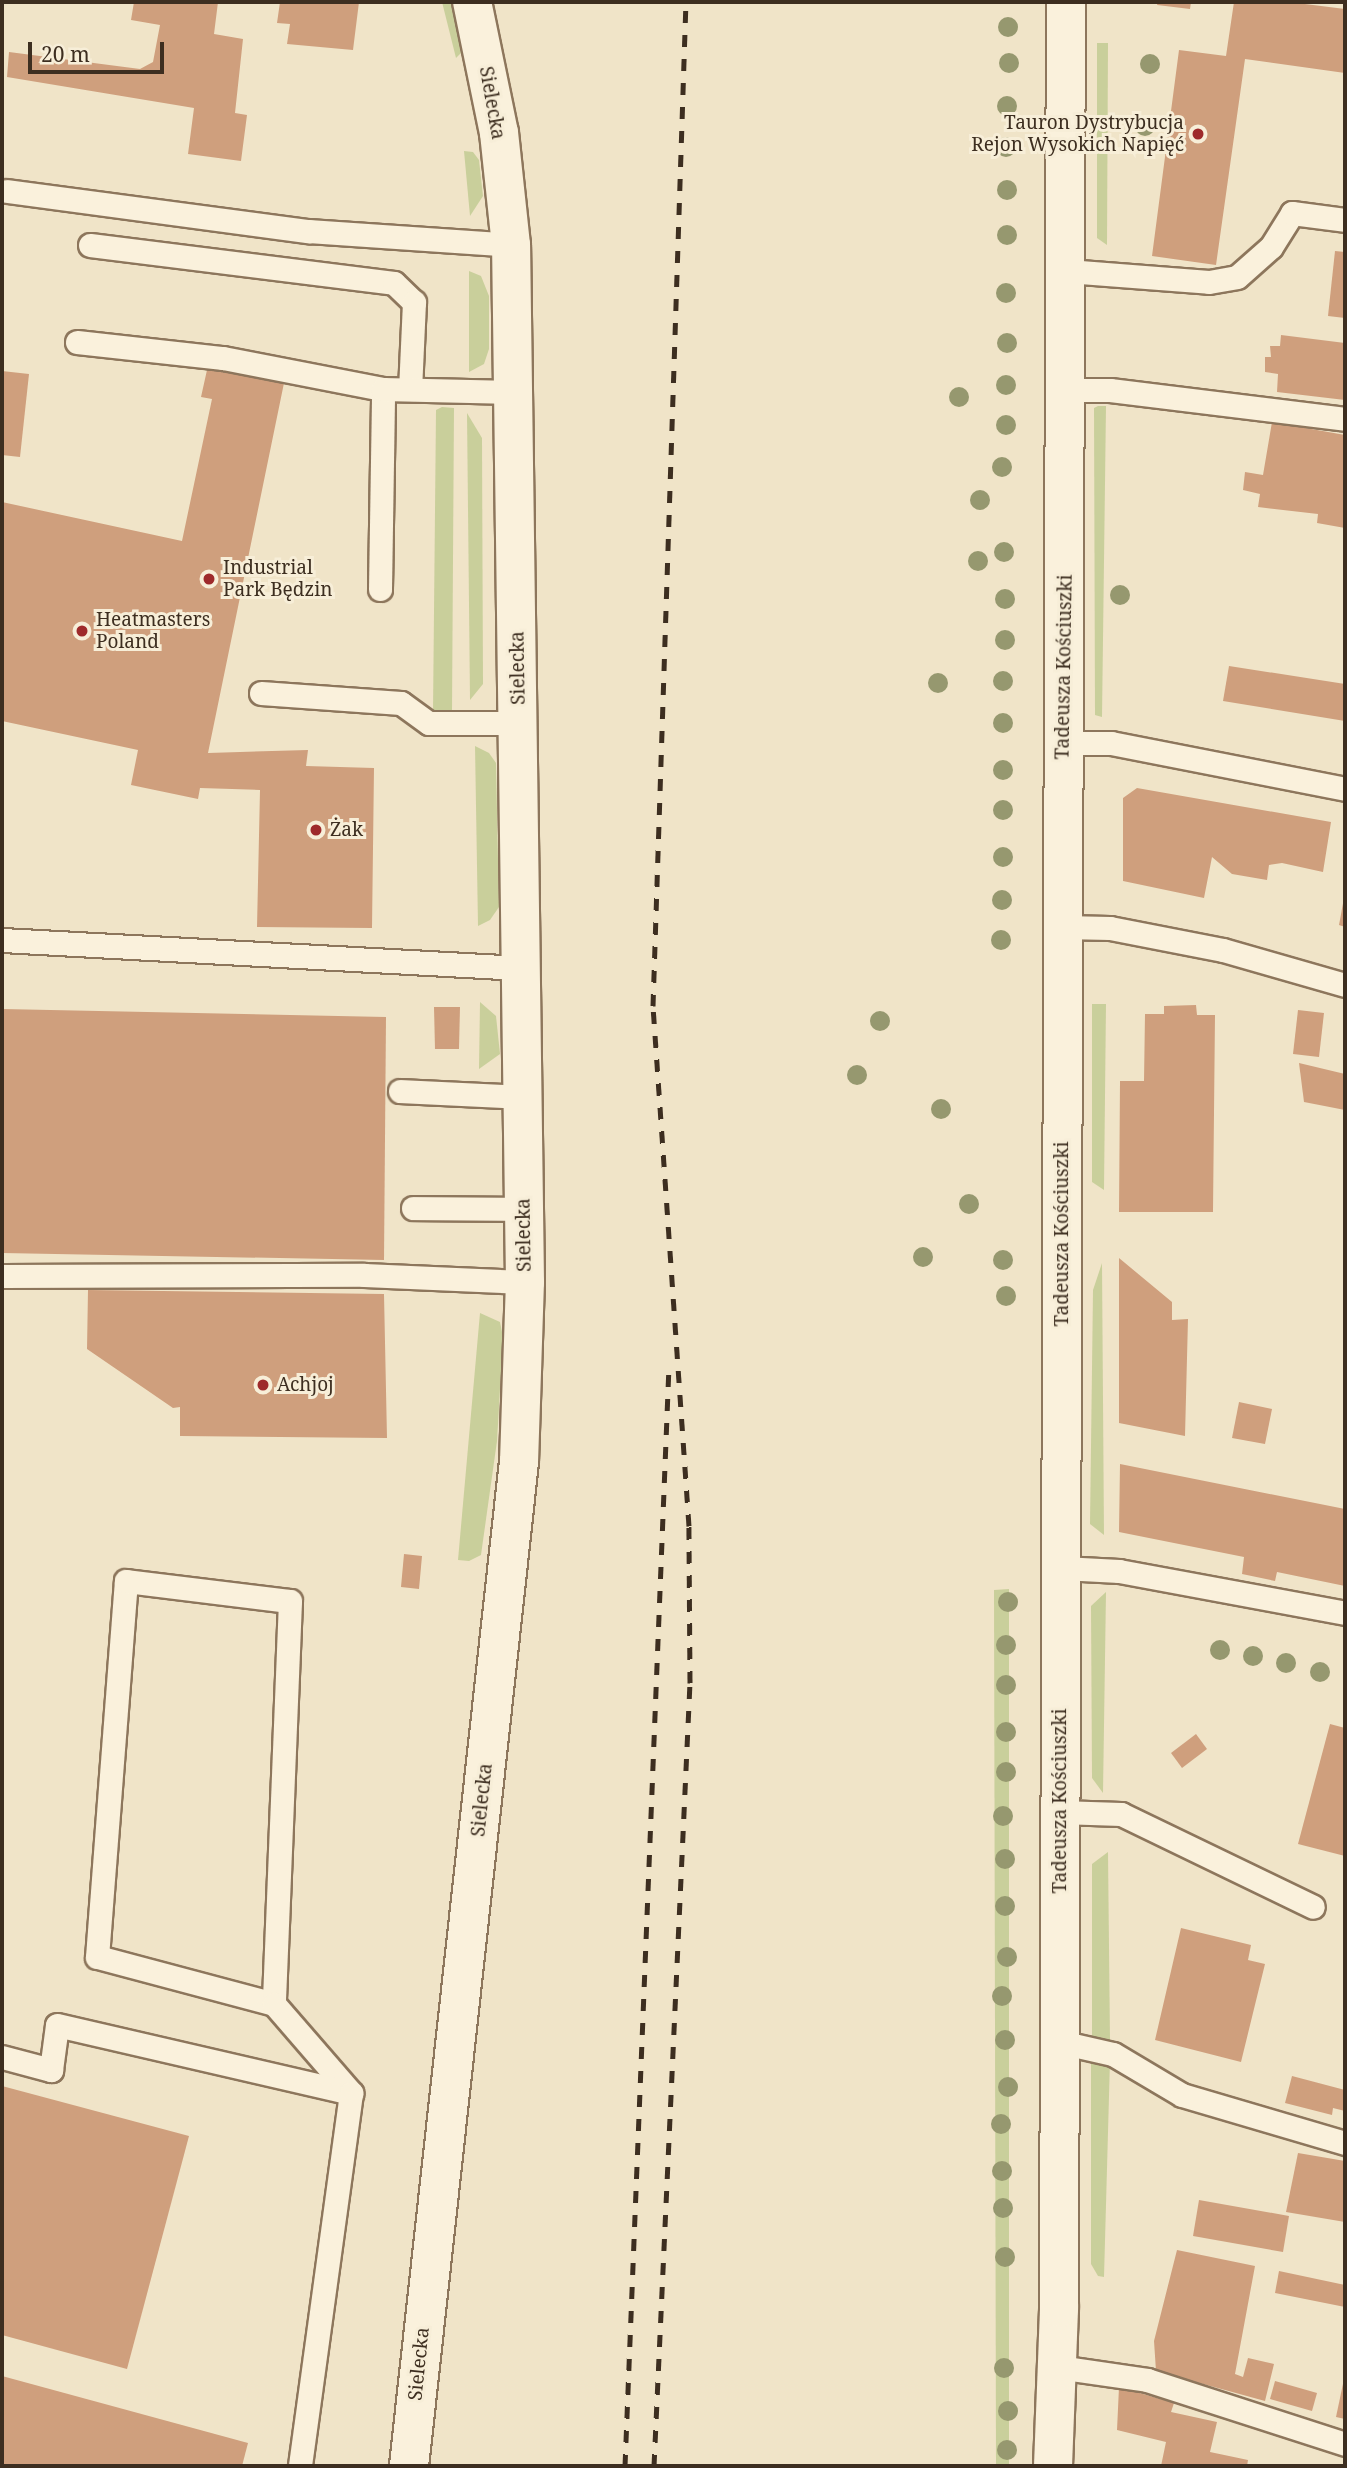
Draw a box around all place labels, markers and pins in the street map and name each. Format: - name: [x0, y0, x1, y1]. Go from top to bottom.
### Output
- place label: Tauron Dystrybucja Rejon Wysokich Napięć: [971, 112, 1184, 156]
- marker: Tauron Dystrybucja Rejon Wysokich Napięć: [1190, 126, 1206, 142]
- place label: Industrial Park Będzin: [223, 557, 332, 601]
- marker: Industrial Park Będzin: [201, 571, 217, 587]
- place label: Heatmasters Poland: [96, 609, 210, 653]
- marker: Heatmasters Poland: [74, 623, 90, 639]
- place label: Żak: [330, 819, 363, 841]
- marker: Żak: [308, 822, 324, 838]
- place label: Achjoj: [277, 1374, 334, 1396]
- marker: Achjoj: [255, 1377, 271, 1393]

